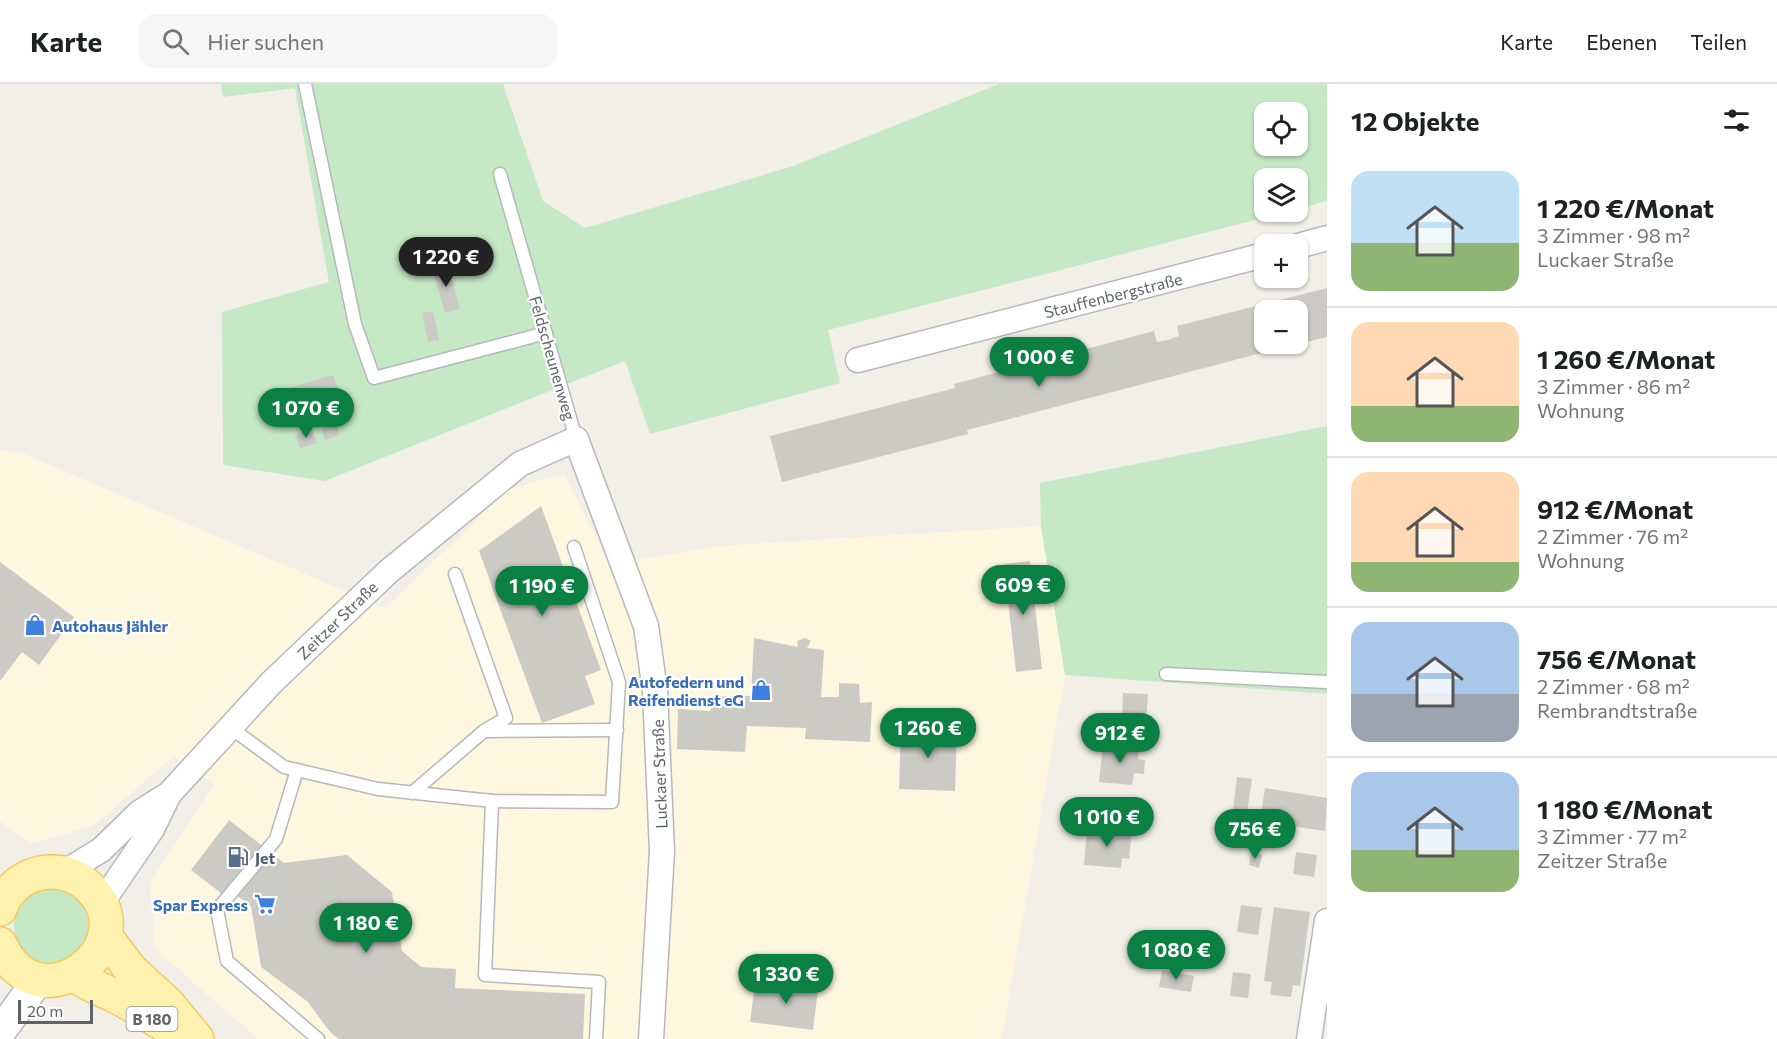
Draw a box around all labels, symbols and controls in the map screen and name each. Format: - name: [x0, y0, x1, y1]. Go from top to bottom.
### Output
- search box: [138, 14, 558, 68]
- text: Karte: [30, 24, 102, 58]
- icon: search: [159, 25, 192, 58]
- text: Hier suchen: [207, 28, 324, 55]
- text: Karte: [1500, 29, 1553, 54]
- text: Ebenen: [1586, 29, 1657, 54]
- text: Teilen: [1690, 29, 1747, 54]
- map controls: [1254, 102, 1308, 354]
- button: locate: [1254, 102, 1308, 156]
- icon: filters: [1720, 104, 1753, 137]
- text: 12 Objekte: [1351, 105, 1480, 136]
- button: layers: [1254, 168, 1308, 222]
- text: 1 220 €/Monat: [1537, 192, 1714, 223]
- icon: home: [1399, 195, 1471, 267]
- text: 3 Zimmer · 98 m²: [1537, 223, 1690, 247]
- button: +: [1254, 234, 1308, 288]
- pin: 1 220 €: [391, 237, 501, 288]
- text: 1 220 €: [413, 244, 479, 268]
- text: Luckaer Straße: [1537, 247, 1674, 271]
- street label: Stauffenbergstraße: [1042, 269, 1184, 321]
- street label: Feldscheunenweg: [526, 294, 580, 423]
- button: −: [1254, 300, 1308, 354]
- pin: 1 000 €: [984, 337, 1094, 388]
- text: 1 260 €/Monat: [1537, 343, 1715, 374]
- text: 1 000 €: [1004, 344, 1074, 368]
- icon: home: [1399, 346, 1471, 418]
- text: 3 Zimmer · 86 m²: [1537, 374, 1690, 398]
- pin: 1 070 €: [251, 388, 361, 439]
- text: 1 070 €: [272, 395, 340, 419]
- text: Wohnung: [1537, 398, 1624, 422]
- text: 912 €/Monat: [1537, 493, 1693, 524]
- icon: home: [1399, 496, 1471, 568]
- text: 2 Zimmer · 76 m²: [1537, 524, 1688, 548]
- text: Wohnung: [1537, 548, 1624, 572]
- pin: 609 €: [981, 565, 1065, 616]
- pin: 1 190 €: [487, 566, 597, 617]
- text: 609 €: [995, 572, 1051, 596]
- text: 1 190 €: [509, 573, 575, 597]
- street label: Zeitzer Straße: [293, 577, 381, 663]
- shop icon: Autohaus Jähler: [23, 613, 47, 637]
- place label: Autohaus Jähler: [52, 616, 169, 635]
- text: 756 €/Monat: [1537, 643, 1696, 674]
- icon: home: [1399, 646, 1471, 718]
- place label: Autofedern und Reifendienst eG: [628, 672, 744, 709]
- text: 2 Zimmer · 68 m²: [1537, 674, 1690, 698]
- shop icon: Autofedern und Reifendienst eG: [749, 678, 773, 702]
- text: Rembrandtstraße: [1537, 698, 1697, 722]
- pin: 1 260 €: [873, 708, 983, 759]
- pin: 912 €: [1078, 713, 1162, 764]
- text: 1 260 €: [894, 715, 962, 739]
- street label: Luckaer Straße: [648, 719, 670, 829]
- text: 912 €: [1095, 720, 1145, 744]
- text: 1 180 €/Monat: [1537, 793, 1713, 824]
- icon: home: [1399, 796, 1471, 868]
- pin: 1 010 €: [1052, 797, 1162, 848]
- text: 1 010 €: [1074, 804, 1140, 828]
- pin: 756 €: [1213, 809, 1297, 860]
- text: 756 €: [1229, 816, 1281, 840]
- text: 3 Zimmer · 77 m²: [1537, 824, 1687, 848]
- fuel station icon: Jet: [226, 845, 250, 869]
- place label: Jet: [255, 848, 275, 867]
- text: Zeitzer Straße: [1537, 848, 1667, 872]
- supermarket icon: Spar Express: [253, 892, 277, 916]
- place label: Spar Express: [153, 895, 248, 914]
- pin: 1 180 €: [311, 903, 421, 954]
- text: 1 180 €: [333, 910, 399, 934]
- pin: 1 080 €: [1121, 930, 1231, 981]
- text: 1 080 €: [1141, 937, 1211, 961]
- pin: 1 330 €: [731, 954, 841, 1005]
- text: 1 330 €: [752, 961, 820, 985]
- scale bar: [18, 997, 93, 1024]
- text: 20 m: [27, 1001, 63, 1020]
- road number: B 180: [126, 1007, 178, 1031]

